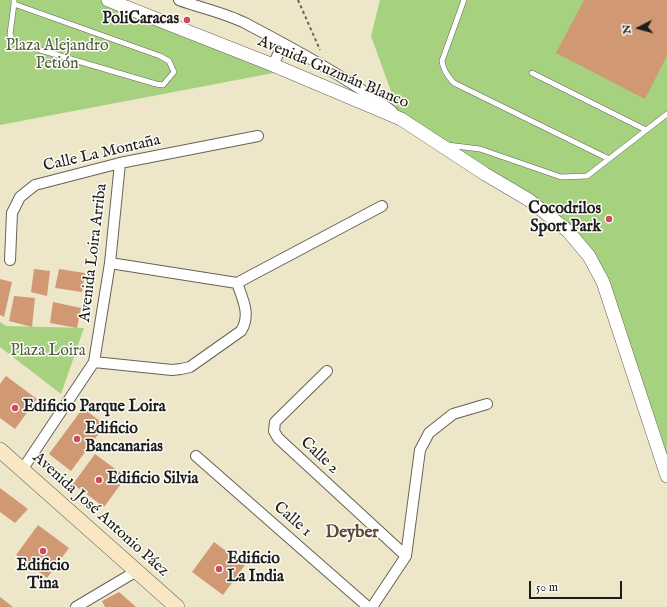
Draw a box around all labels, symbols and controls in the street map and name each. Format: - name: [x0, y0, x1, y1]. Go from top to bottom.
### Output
- north arrow: [619, 8, 659, 48]
- place label: PoliCaracas: [102, 10, 179, 30]
- marker: PoliCaracas: [182, 15, 192, 25]
- text: N: [620, 24, 635, 35]
- street label: Avenida Guzmán Blanco: [255, 32, 411, 114]
- park label: Plaza Alejandro Petión: [5, 37, 109, 75]
- street label: Calle La Montaña: [42, 131, 162, 177]
- street label: Avenida Loira Arriba: [76, 183, 112, 323]
- place label: Cocodrilos Sport Park: [528, 200, 601, 238]
- marker: Cocodrilos Sport Park: [604, 214, 614, 224]
- park label: Plaza Loira: [10, 342, 86, 362]
- place label: Edificio Parque Loira: [23, 398, 166, 418]
- marker: Edificio Parque Loira: [10, 403, 20, 413]
- place label: Edificio Bancanarias: [85, 420, 163, 458]
- marker: Edificio Bancanarias: [72, 434, 82, 444]
- street label: Calle 2: [296, 434, 342, 478]
- street label: Avenida José Antonio Páez: [28, 449, 172, 581]
- place label: Edificio Silvia: [107, 470, 198, 490]
- marker: Edificio Silvia: [94, 475, 104, 485]
- street label: Calle 1: [269, 498, 315, 542]
- district label: Deyber: [326, 524, 378, 544]
- marker: Edificio Tina: [38, 546, 48, 556]
- place label: Edificio La India: [227, 550, 284, 588]
- place label: Edificio Tina: [17, 557, 69, 595]
- marker: Edificio La India: [214, 564, 224, 574]
- scale bar: [531, 573, 624, 599]
- text: 50 m: [536, 580, 558, 595]

